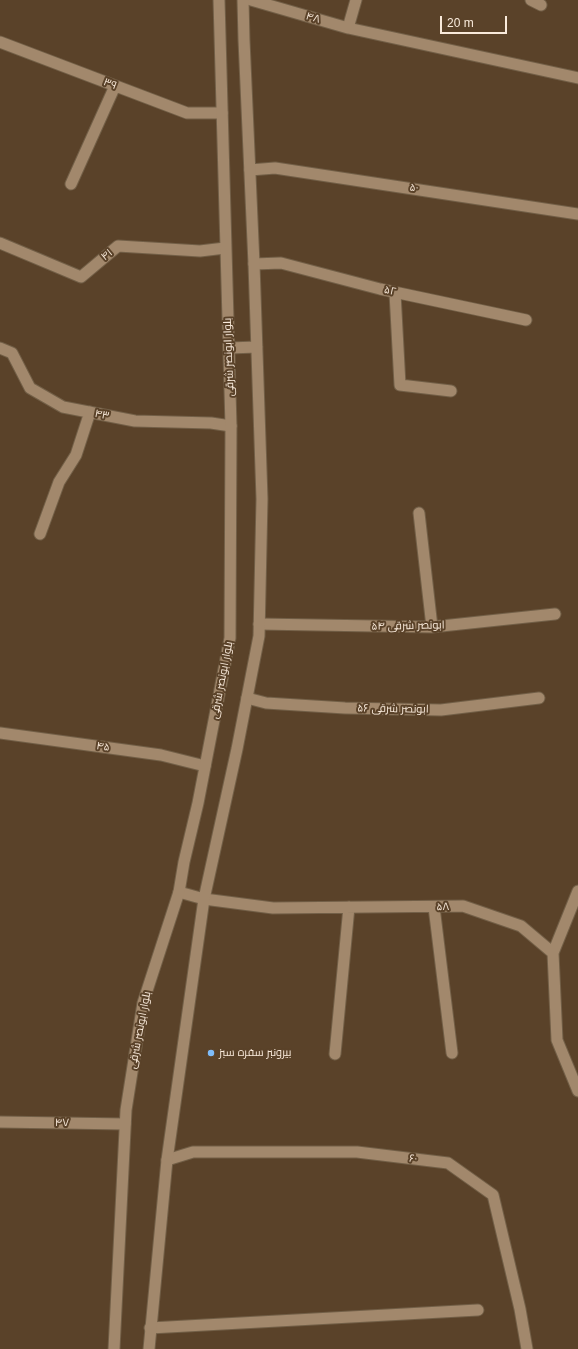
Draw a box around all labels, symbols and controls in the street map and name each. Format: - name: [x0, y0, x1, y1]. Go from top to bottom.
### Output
- scale bar: [442, 8, 509, 34]
- street label: ۴۸: [304, 10, 322, 26]
- text: 20 m: [447, 16, 474, 30]
- street label: ۳۹: [101, 75, 119, 93]
- street label: ۵۰: [409, 181, 419, 195]
- street label: ۴۱: [99, 247, 115, 263]
- street label: ۵۲: [383, 283, 397, 299]
- street label: بلوار ابونصر شرقی: [221, 318, 237, 396]
- street label: ۴۳: [94, 407, 110, 423]
- street label: ابونصر شرقی ۵۴: [371, 619, 445, 633]
- street label: بلوار ابونصر شرقی: [208, 640, 236, 720]
- street label: ابونصر شرقی ۵۶: [357, 702, 429, 716]
- street label: ۴۵: [95, 740, 111, 754]
- street label: ۵۸: [436, 900, 450, 914]
- street label: بلوار ابونصر شرقی: [126, 990, 154, 1070]
- place label: بیرونبر سفره سبز: [219, 1046, 292, 1060]
- marker: بیرونبر سفره سبز: [206, 1048, 216, 1058]
- street label: ۴۷: [55, 1116, 69, 1130]
- street label: ۶۰: [408, 1152, 418, 1166]

